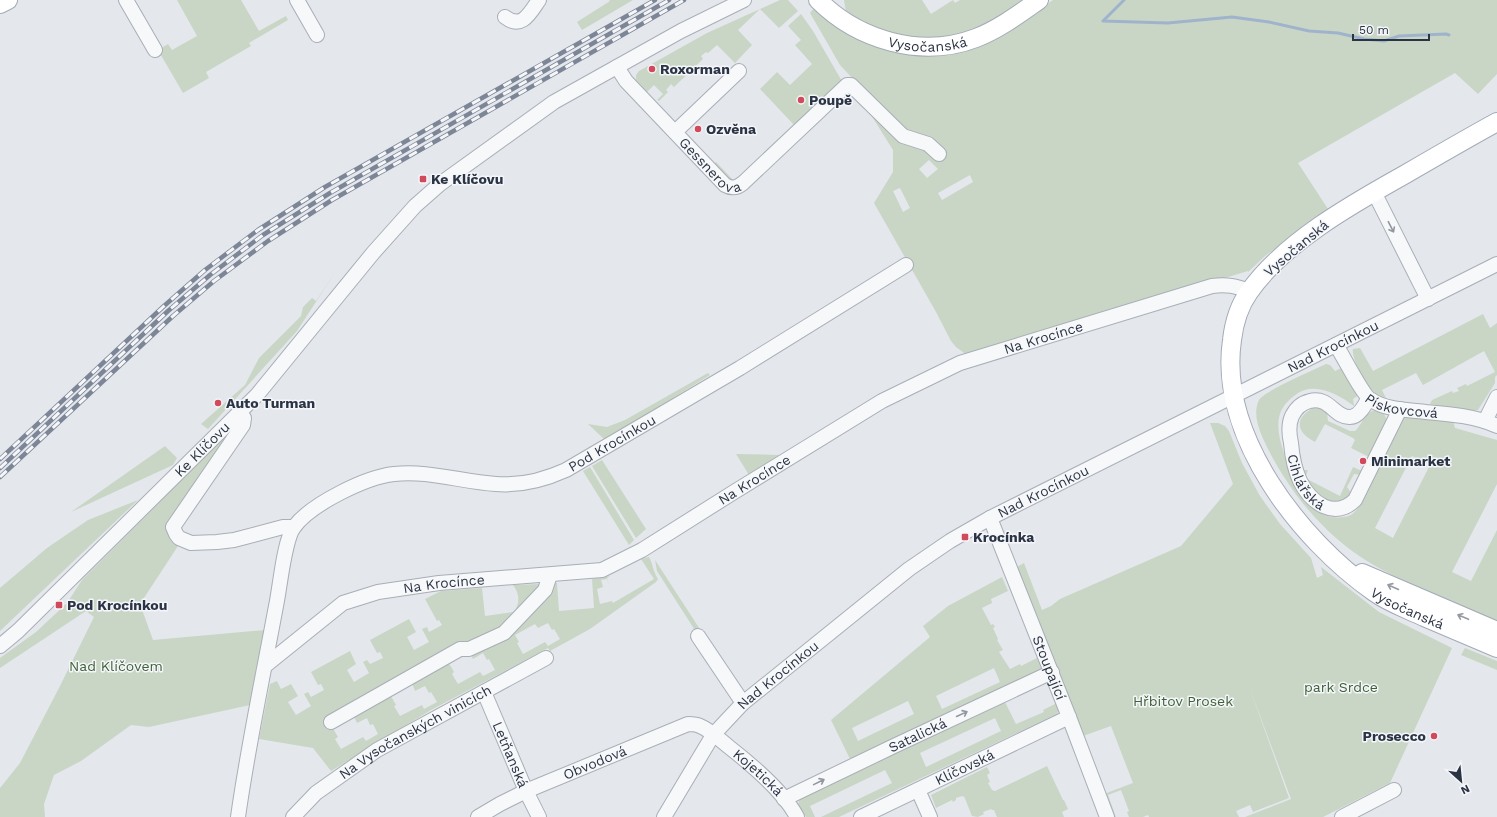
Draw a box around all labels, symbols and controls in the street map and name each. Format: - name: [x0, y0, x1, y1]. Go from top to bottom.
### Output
- scale bar: [1353, 16, 1429, 42]
- text: 50 m: [1359, 23, 1389, 37]
- street label: Vysočanská: [886, 33, 969, 55]
- place label: Roxorman: [660, 61, 730, 77]
- marker: Roxorman: [647, 64, 657, 74]
- place label: Poupě: [809, 92, 852, 108]
- marker: Poupě: [796, 95, 806, 105]
- place label: Ozvěna: [706, 121, 757, 137]
- marker: Ozvěna: [693, 124, 703, 134]
- street label: Gessnerova: [676, 134, 743, 196]
- place label: Ke Klíčovu: [431, 171, 503, 187]
- marker: Ke Klíčovu: [418, 174, 428, 184]
- street label: Vysočanská: [1260, 216, 1332, 280]
- one-way arrow: [1388, 221, 1396, 233]
- street label: Nad Krocínkou: [1285, 317, 1381, 376]
- street label: Na Krocínce: [1002, 318, 1085, 357]
- street label: Pískovcová: [1362, 390, 1439, 421]
- place label: Auto Turman: [226, 395, 315, 411]
- marker: Auto Turman: [213, 398, 223, 408]
- street label: Pod Krocínkou: [565, 411, 658, 475]
- street label: Ke Klíčovu: [171, 419, 233, 480]
- street label: Na Krocínce: [715, 451, 793, 508]
- street label: Cihlářská: [1284, 453, 1328, 513]
- place label: Minimarket: [1371, 453, 1450, 469]
- marker: Minimarket: [1358, 456, 1368, 466]
- street label: Nad Krocínkou: [995, 462, 1091, 521]
- place label: Krocínka: [973, 529, 1035, 545]
- marker: Krocínka: [960, 532, 970, 542]
- street label: Na Krocínce: [402, 571, 485, 596]
- one-way arrow: [1387, 583, 1399, 591]
- street label: Vysočanská: [1367, 584, 1446, 633]
- place label: Pod Krocínkou: [67, 597, 167, 613]
- marker: Pod Krocínkou: [54, 600, 64, 610]
- one-way arrow: [1457, 613, 1469, 620]
- street label: Stoupající: [1029, 633, 1069, 702]
- street label: Nad Krocínkou: [734, 637, 822, 712]
- park label: Nad Klíčovem: [69, 658, 163, 674]
- park label: park Srdce: [1304, 679, 1378, 695]
- street label: Na Vysočanských vinicích: [336, 681, 494, 782]
- park label: Hřbitov Prosek: [1133, 693, 1233, 709]
- one-way arrow: [956, 710, 968, 717]
- street label: Satalická: [886, 715, 949, 755]
- street label: Letňanská: [489, 719, 532, 790]
- place label: Prosecco: [1363, 728, 1426, 744]
- marker: Prosecco: [1429, 731, 1439, 741]
- street label: Obvodová: [561, 742, 629, 783]
- street label: Kojetická: [730, 746, 787, 799]
- street label: Klíčovská: [932, 746, 997, 788]
- north arrow: [1441, 761, 1481, 801]
- one-way arrow: [813, 778, 825, 785]
- text: N: [1459, 782, 1472, 797]

